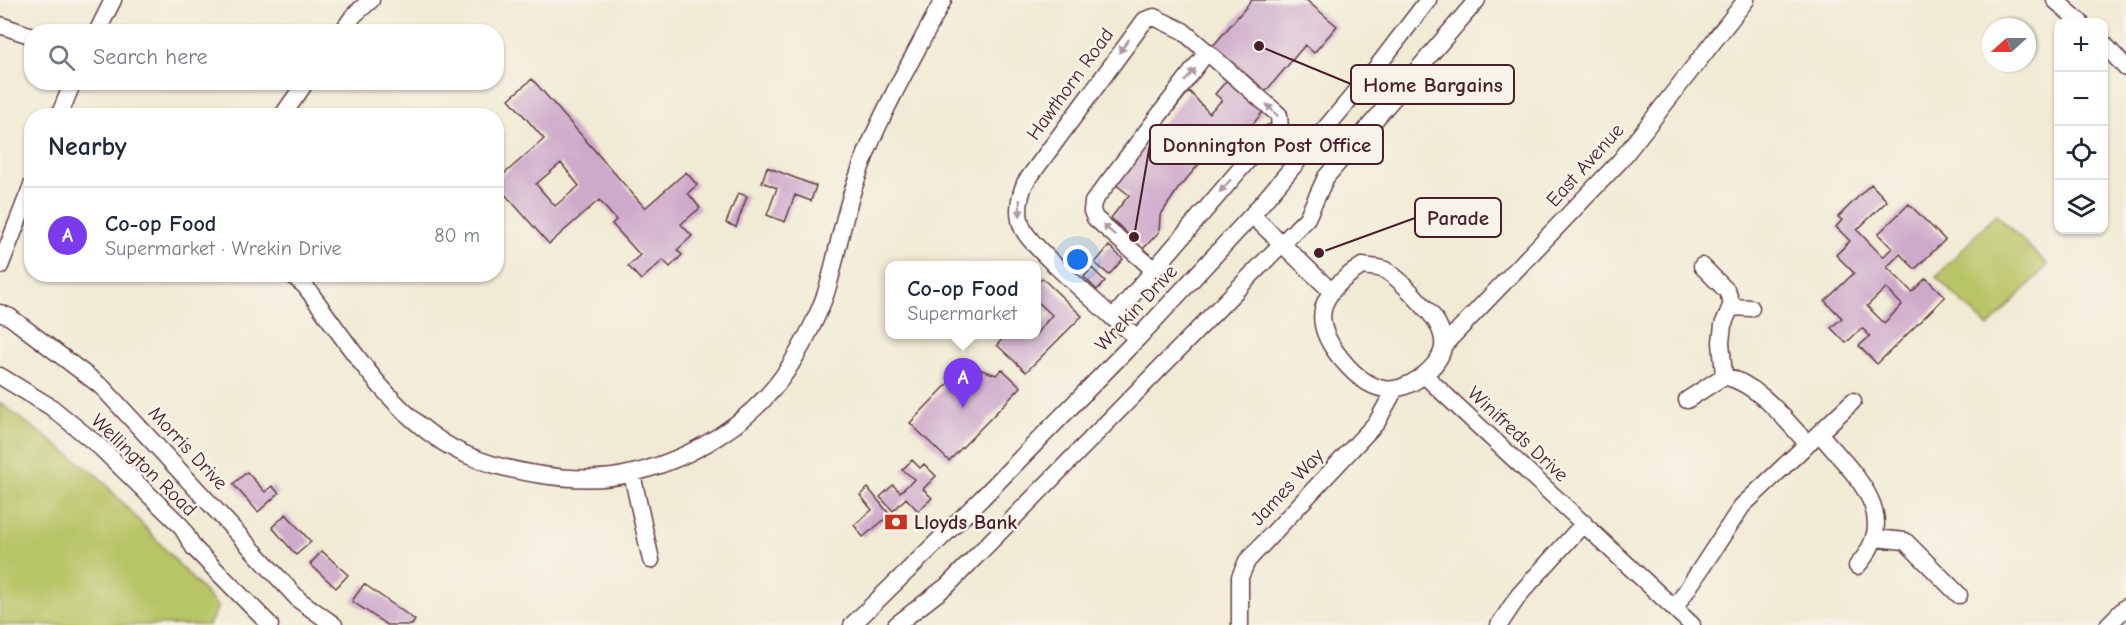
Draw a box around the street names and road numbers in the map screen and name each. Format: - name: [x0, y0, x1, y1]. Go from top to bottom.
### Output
- street label: Hawthorn Road: [1022, 24, 1118, 144]
- street label: East Avenue: [1542, 119, 1628, 211]
- street label: Wrekin Drive: [1090, 260, 1182, 356]
- street label: Winifreds Drive: [1463, 382, 1573, 486]
- street label: Morris Drive: [144, 401, 232, 495]
- street label: Wellington Road: [87, 409, 201, 521]
- street label: James Way: [1246, 444, 1328, 530]

